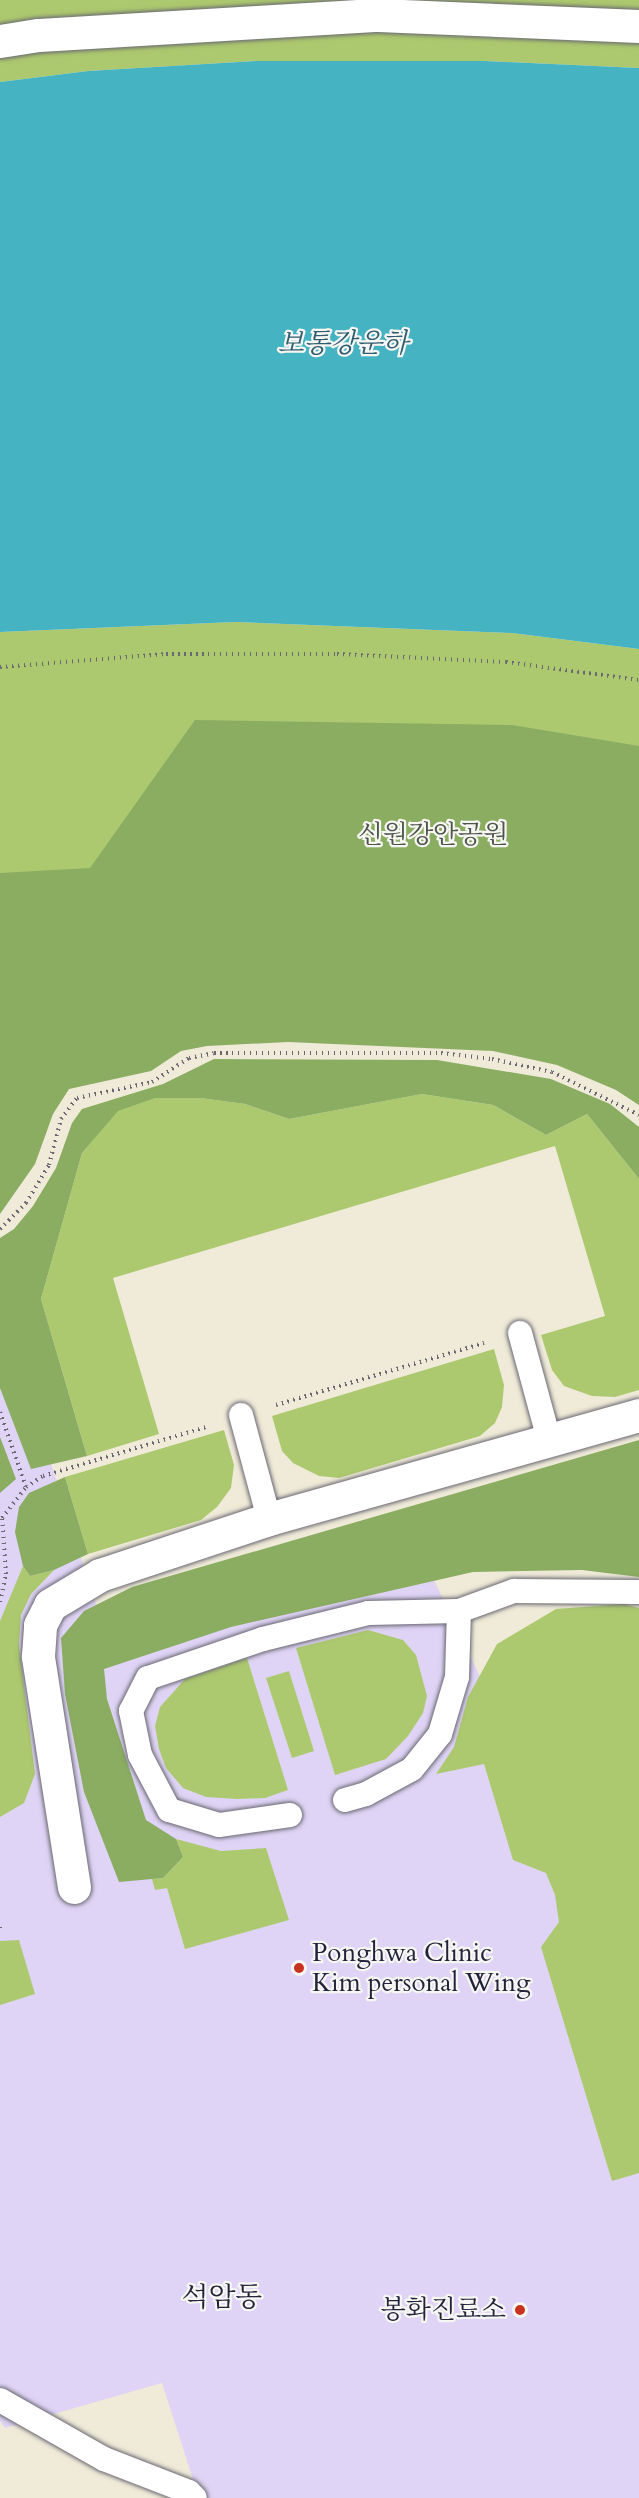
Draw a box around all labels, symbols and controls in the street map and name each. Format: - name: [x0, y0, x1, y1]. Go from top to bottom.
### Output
- water label: 보통강운하: [278, 328, 408, 360]
- park label: 신원강안공원: [358, 819, 508, 851]
- place label: Ponghwa Clinic Kim personal Wing: [312, 1937, 530, 1998]
- marker: Ponghwa Clinic Kim personal Wing: [290, 1959, 308, 1977]
- district label: 석암동: [181, 2280, 263, 2314]
- place label: 봉화진료소: [380, 2294, 506, 2326]
- marker: 봉화진료소: [511, 2301, 529, 2319]

